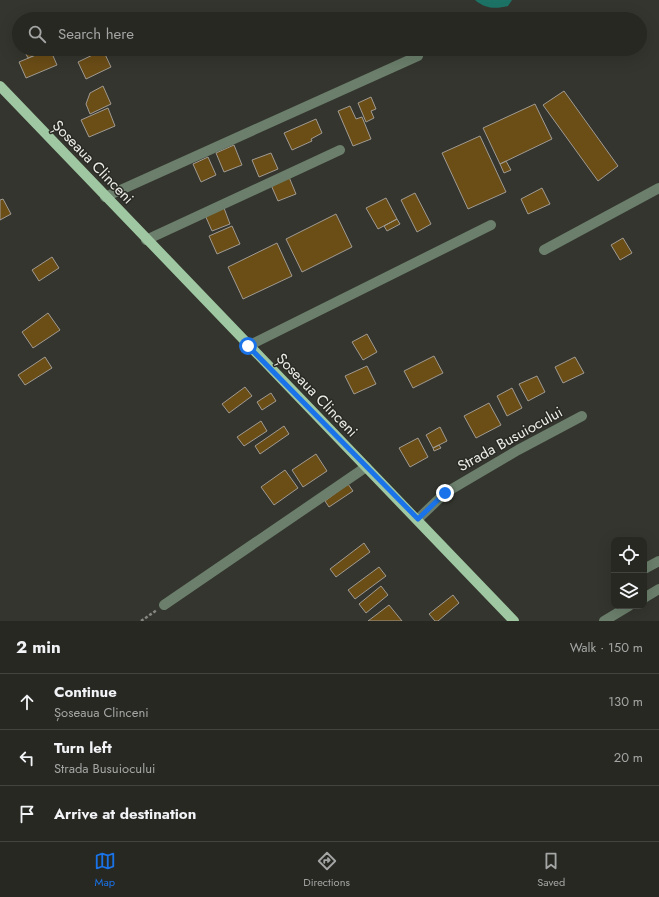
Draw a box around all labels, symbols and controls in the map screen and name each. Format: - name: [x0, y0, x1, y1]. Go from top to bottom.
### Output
- search box: [12, 12, 647, 56]
- icon: search: [26, 23, 48, 45]
- text: Search here: [58, 23, 134, 45]
- street label: Șoseaua Clinceni: [47, 115, 139, 209]
- route start: [239, 337, 257, 355]
- street label: Șoseaua Clinceni: [271, 348, 363, 442]
- street label: Strada Busuiocului: [454, 401, 566, 477]
- route end: [436, 484, 454, 502]
- map controls: [611, 537, 647, 609]
- button: locate: [611, 537, 647, 573]
- button: layers: [611, 573, 647, 609]
- text: 2 min: [16, 635, 61, 659]
- text: Walk · 150 m: [570, 638, 643, 657]
- text: Continue: [54, 681, 117, 703]
- icon: ahead: [16, 691, 38, 713]
- text: 130 m: [608, 692, 643, 711]
- text: Șoseaua Clinceni: [54, 703, 149, 722]
- text: Turn left: [54, 737, 112, 759]
- icon: left: [16, 747, 38, 769]
- text: 20 m: [614, 748, 643, 767]
- text: Strada Busuiocului: [54, 759, 155, 778]
- icon: arrive: [16, 803, 38, 825]
- text: Arrive at destination: [54, 803, 196, 825]
- tab: Map: [94, 850, 116, 890]
- tab: Directions: [303, 850, 350, 890]
- tab: Saved: [537, 850, 565, 890]

